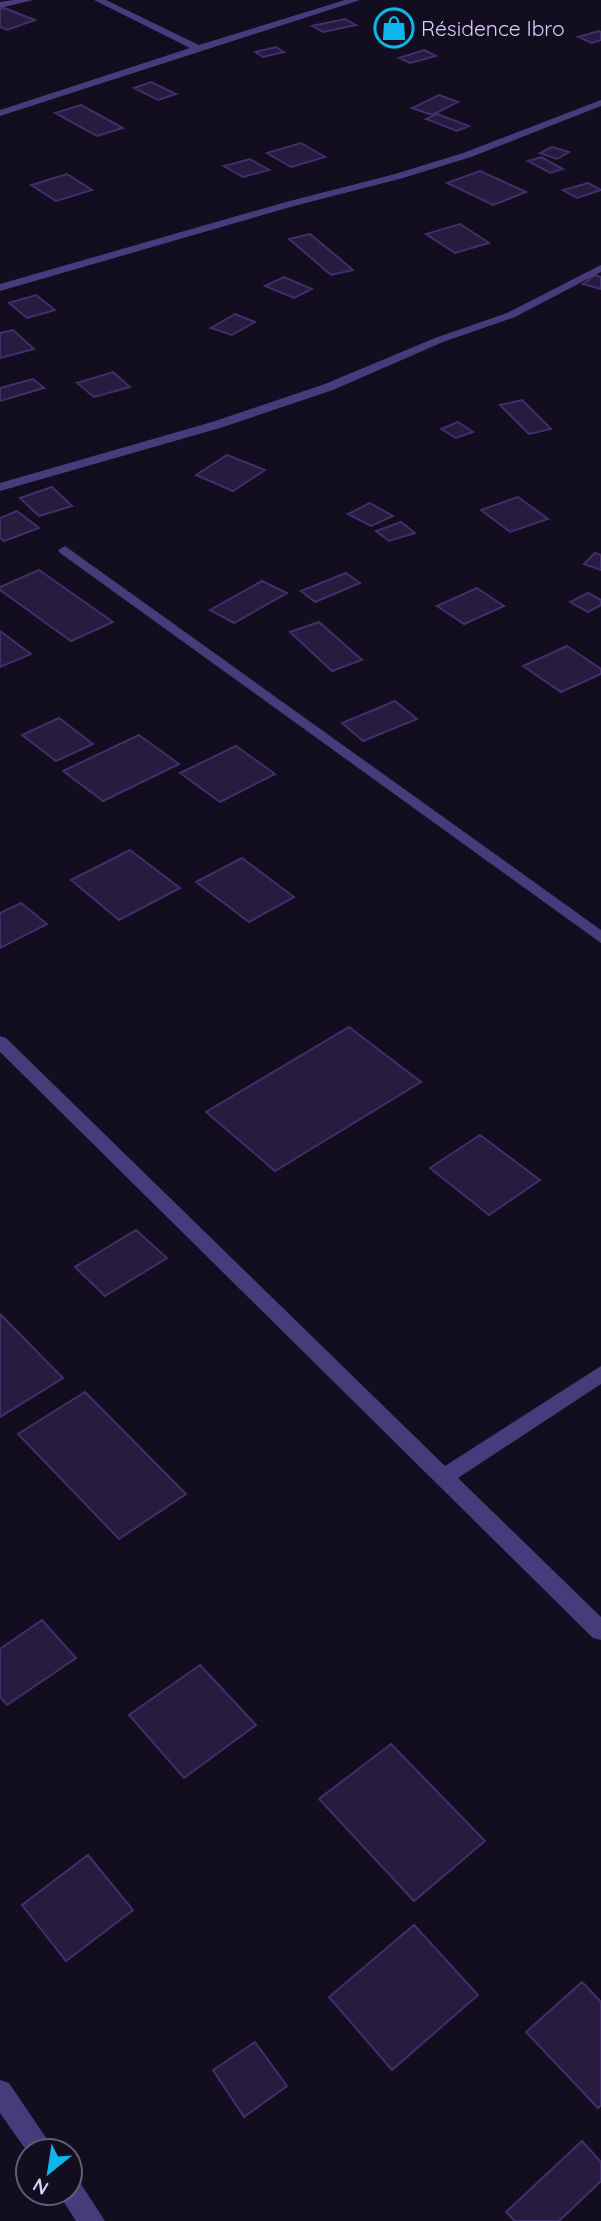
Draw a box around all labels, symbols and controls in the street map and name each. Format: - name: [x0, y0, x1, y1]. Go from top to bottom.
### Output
- shop icon: Résidence Ibro: [373, 7, 415, 49]
- place label: Résidence Ibro: [421, 15, 565, 41]
- north arrow: [14, 2137, 84, 2207]
- text: N: [28, 2173, 53, 2201]

